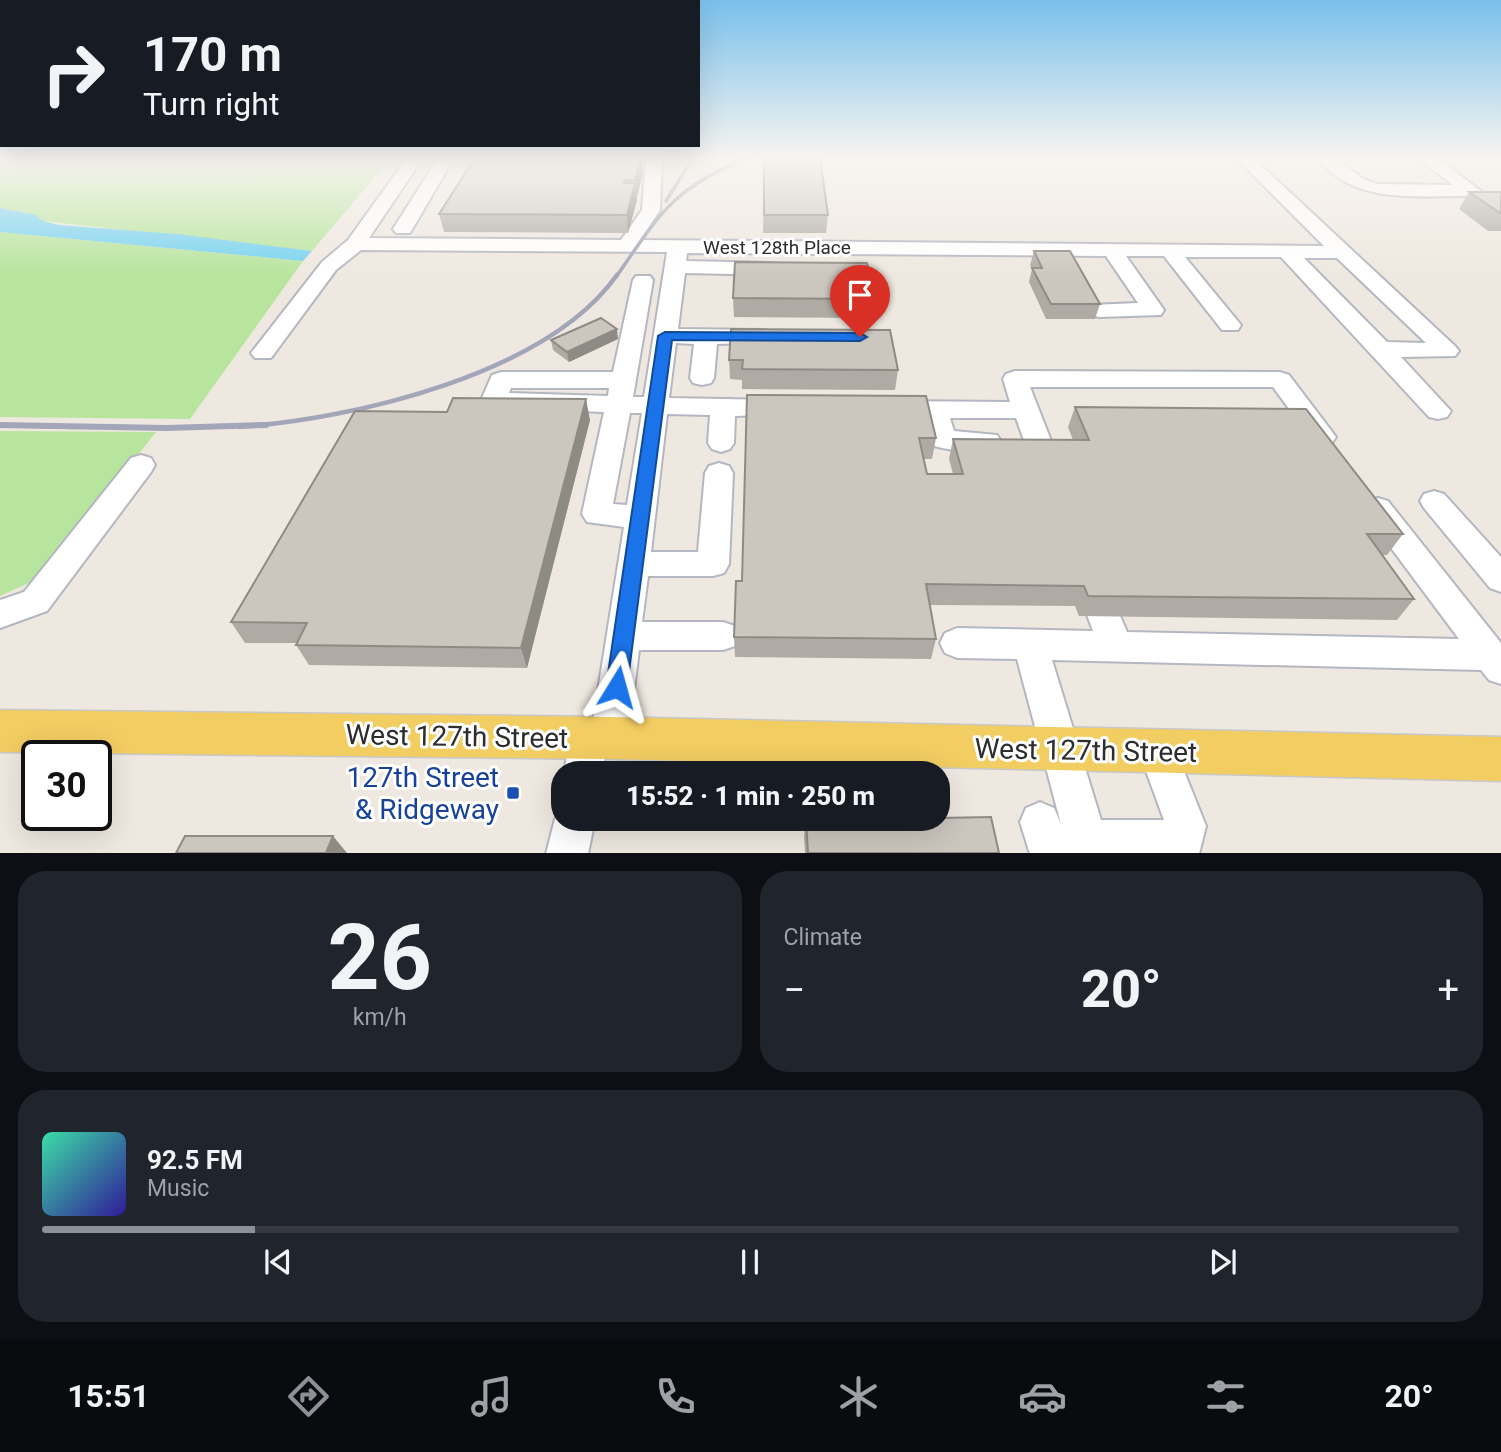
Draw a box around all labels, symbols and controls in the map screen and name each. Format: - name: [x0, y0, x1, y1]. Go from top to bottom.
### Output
- text: 170 m: [143, 26, 282, 83]
- icon: right: [28, 28, 119, 119]
- text: Turn right: [143, 85, 279, 123]
- street label: West 128th Place: [703, 236, 851, 259]
- pin: [830, 265, 890, 337]
- icon: arrive: [841, 276, 879, 314]
- position arrow: [580, 650, 654, 724]
- street label: West 127th Street: [346, 718, 568, 755]
- street label: West 127th Street: [975, 732, 1197, 769]
- speed limit sign: 30: [21, 740, 112, 831]
- place label: 127th Street & Ridgeway: [346, 761, 499, 826]
- text: 15:52 · 1 min · 250 m: [626, 781, 875, 811]
- marker: 127th Street & Ridgeway: [505, 785, 521, 801]
- text: 26: [328, 905, 432, 1011]
- text: Climate: [784, 924, 862, 951]
- text: 20°: [1081, 959, 1162, 1020]
- text: −: [784, 968, 805, 1012]
- text: +: [1437, 968, 1459, 1012]
- text: km/h: [353, 1004, 407, 1031]
- text: 92.5 FM: [147, 1145, 243, 1175]
- text: Music: [147, 1175, 209, 1202]
- icon: previous: [259, 1243, 297, 1281]
- icon: pause: [731, 1243, 769, 1281]
- icon: next: [1204, 1243, 1242, 1281]
- icon: directions: [284, 1372, 333, 1421]
- icon: music: [467, 1372, 516, 1421]
- icon: phone: [651, 1372, 700, 1421]
- icon: climate: [834, 1372, 883, 1421]
- icon: car: [1018, 1372, 1067, 1421]
- icon: filters: [1201, 1372, 1250, 1421]
- text: 15:51: [67, 1377, 150, 1415]
- text: 20°: [1385, 1377, 1434, 1415]

